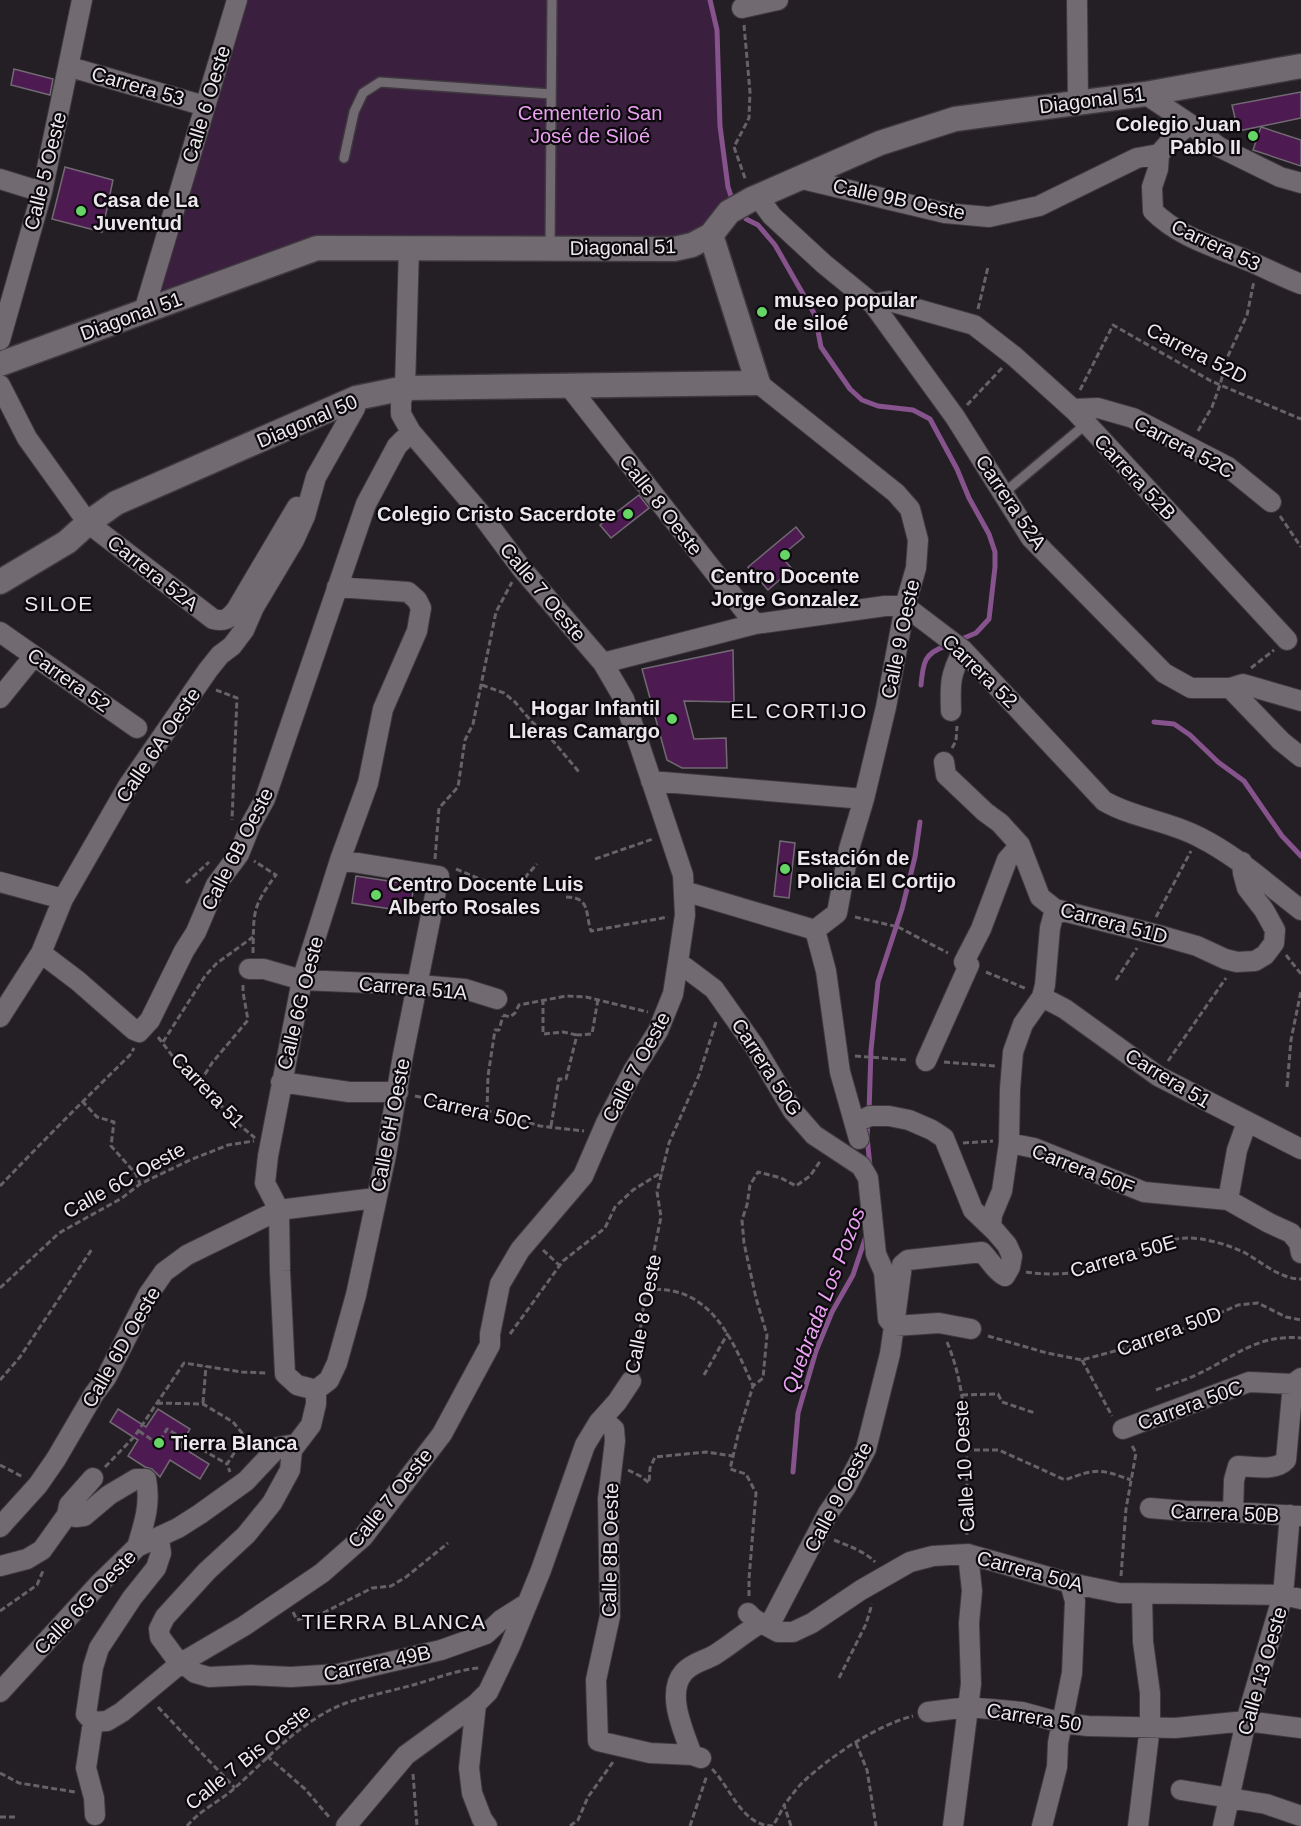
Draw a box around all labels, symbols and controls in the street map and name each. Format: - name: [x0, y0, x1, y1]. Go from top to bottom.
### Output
- street label: Calle 6 Oeste: [178, 43, 234, 165]
- street label: Carrera 53: [89, 62, 187, 110]
- street label: Diagonal 51: [1038, 83, 1146, 117]
- park label: Cementerio San José de Siloé: [518, 102, 662, 147]
- street label: Calle 5 Oeste: [20, 110, 70, 232]
- place label: Colegio Juan Pablo II: [1115, 113, 1241, 158]
- marker: Colegio Juan Pablo II: [1246, 129, 1260, 143]
- street label: Calle 9B Oeste: [831, 174, 967, 224]
- place label: Casa de La Juventud: [93, 189, 199, 234]
- marker: Casa de La Juventud: [74, 204, 88, 218]
- street label: Carrera 53: [1168, 215, 1264, 275]
- street label: Diagonal 51: [569, 235, 677, 259]
- street label: Diagonal 51: [77, 287, 185, 345]
- place label: museo popular de siloé: [774, 289, 918, 334]
- marker: museo popular de siloé: [755, 305, 769, 319]
- street label: Carrera 52D: [1143, 318, 1251, 388]
- street label: Diagonal 50: [254, 390, 360, 452]
- street label: Carrera 52C: [1130, 411, 1238, 483]
- street label: Carrera 52B: [1090, 430, 1180, 524]
- street label: Calle 8 Oeste: [615, 450, 707, 560]
- street label: Carrera 52A: [971, 451, 1051, 554]
- place label: Colegio Cristo Sacerdote: [377, 503, 616, 525]
- marker: Colegio Cristo Sacerdote: [621, 507, 635, 521]
- street label: Carrera 52A: [103, 531, 203, 616]
- street label: Calle 7 Oeste: [496, 539, 590, 645]
- marker: Centro Docente Jorge Gonzalez: [778, 548, 792, 562]
- place label: Centro Docente Jorge Gonzalez: [711, 565, 859, 610]
- street label: Calle 9 Oeste: [877, 577, 923, 701]
- district label: SILOE: [24, 592, 94, 615]
- street label: Carrera 52: [938, 630, 1022, 712]
- street label: Carrera 52: [24, 644, 114, 716]
- street label: Calle 6A Oeste: [112, 684, 204, 806]
- place label: Hogar Infantil Lleras Camargo: [509, 697, 660, 742]
- district label: EL CORTIJO: [730, 699, 868, 722]
- marker: Hogar Infantil Lleras Camargo: [665, 712, 679, 726]
- street label: Calle 6B Oeste: [197, 784, 277, 914]
- place label: Estación de Policia El Cortijo: [797, 847, 956, 892]
- marker: Estación de Policia El Cortijo: [778, 862, 792, 876]
- place label: Centro Docente Luis Alberto Rosales: [388, 873, 584, 918]
- marker: Centro Docente Luis Alberto Rosales: [369, 888, 383, 902]
- street label: Carrera 51D: [1058, 898, 1170, 948]
- street label: Calle 6G Oeste: [273, 934, 327, 1072]
- street label: Carrera 51A: [358, 972, 469, 1004]
- street label: Calle 7 Oeste: [598, 1008, 674, 1126]
- street label: Carrera 50G: [728, 1014, 806, 1120]
- street label: Carrera 51: [1121, 1044, 1215, 1112]
- street label: Carrera 51: [167, 1048, 249, 1132]
- street label: Calle 6H Oeste: [366, 1056, 414, 1194]
- street label: Carrera 50C: [421, 1088, 533, 1134]
- street label: Calle 6C Oeste: [59, 1138, 189, 1222]
- street label: Carrera 50F: [1029, 1139, 1137, 1199]
- water label: Quebrada Los Pozos: [777, 1203, 869, 1396]
- street label: Carrera 50E: [1068, 1230, 1178, 1282]
- street label: Calle 8 Oeste: [621, 1252, 665, 1376]
- street label: Calle 6D Oeste: [78, 1283, 164, 1411]
- street label: Carrera 50D: [1114, 1302, 1224, 1360]
- street label: Carrera 50C: [1135, 1376, 1245, 1434]
- street label: Calle 10 Oeste: [950, 1399, 978, 1533]
- place label: Tierra Blanca: [171, 1432, 298, 1454]
- marker: Tierra Blanca: [152, 1436, 166, 1450]
- street label: Calle 9 Oeste: [800, 1438, 876, 1556]
- street label: Calle 7 Oeste: [343, 1444, 437, 1552]
- street label: Calle 8B Oeste: [598, 1483, 622, 1617]
- street label: Carrera 50B: [1170, 1500, 1280, 1526]
- street label: Calle 6G Oeste: [30, 1545, 140, 1659]
- street label: Carrera 50A: [975, 1546, 1086, 1596]
- street label: Calle 13 Oeste: [1233, 1604, 1291, 1738]
- district label: TIERRA BLANCA: [301, 1610, 487, 1633]
- street label: Carrera 49B: [321, 1641, 433, 1685]
- street label: Carrera 50: [985, 1699, 1083, 1735]
- street label: Calle 7 Bis Oeste: [181, 1700, 315, 1814]

